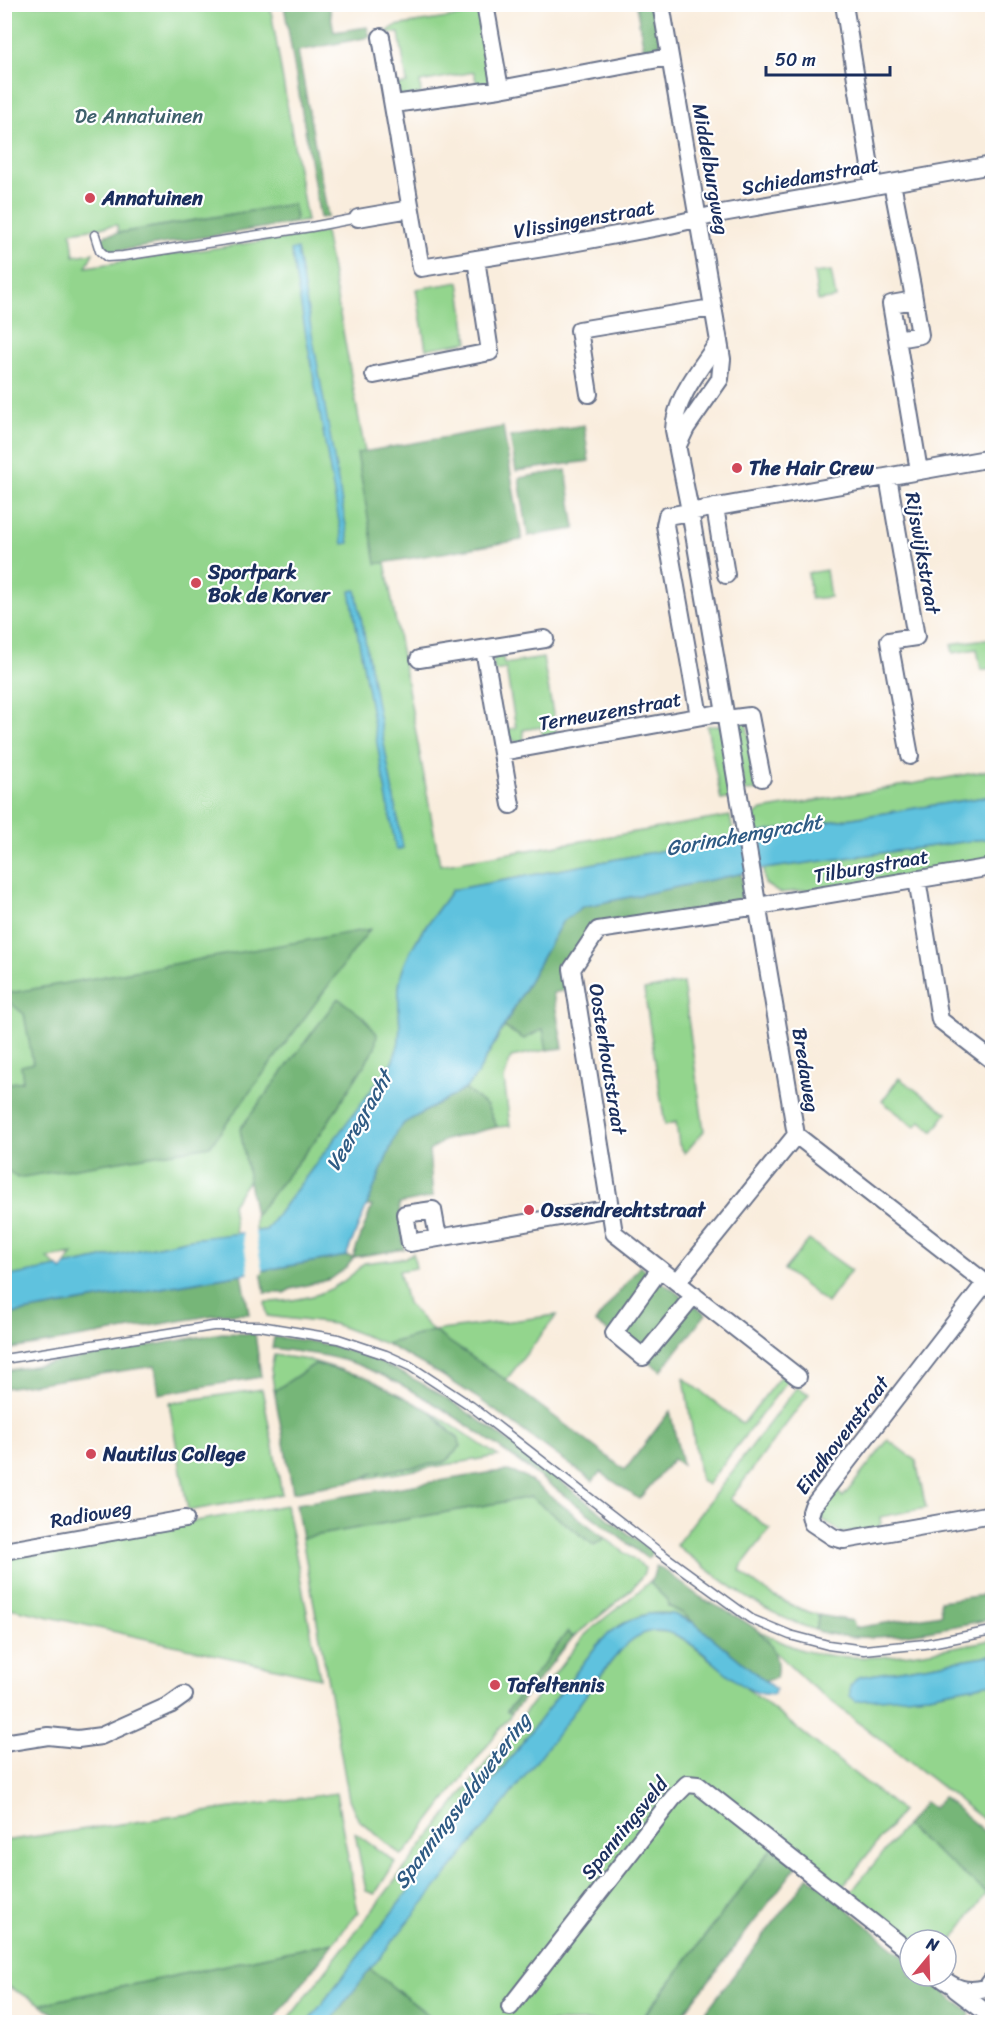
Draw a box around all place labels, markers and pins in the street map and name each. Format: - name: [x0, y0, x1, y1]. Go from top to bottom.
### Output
- place label: Annatuinen: [101, 181, 203, 216]
- marker: Annatuinen: [83, 191, 97, 205]
- place label: The Hair Crew: [749, 451, 875, 486]
- marker: The Hair Crew: [730, 461, 744, 475]
- place label: Sportpark Bok de Korver: [207, 555, 331, 613]
- marker: Sportpark Bok de Korver: [189, 576, 203, 590]
- place label: Ossendrechtstraat: [541, 1193, 707, 1228]
- marker: Ossendrechtstraat: [522, 1203, 536, 1217]
- place label: Nautilus College: [102, 1437, 246, 1472]
- marker: Nautilus College: [84, 1447, 98, 1461]
- place label: Tafeltennis: [507, 1668, 605, 1703]
- marker: Tafeltennis: [488, 1678, 502, 1692]

